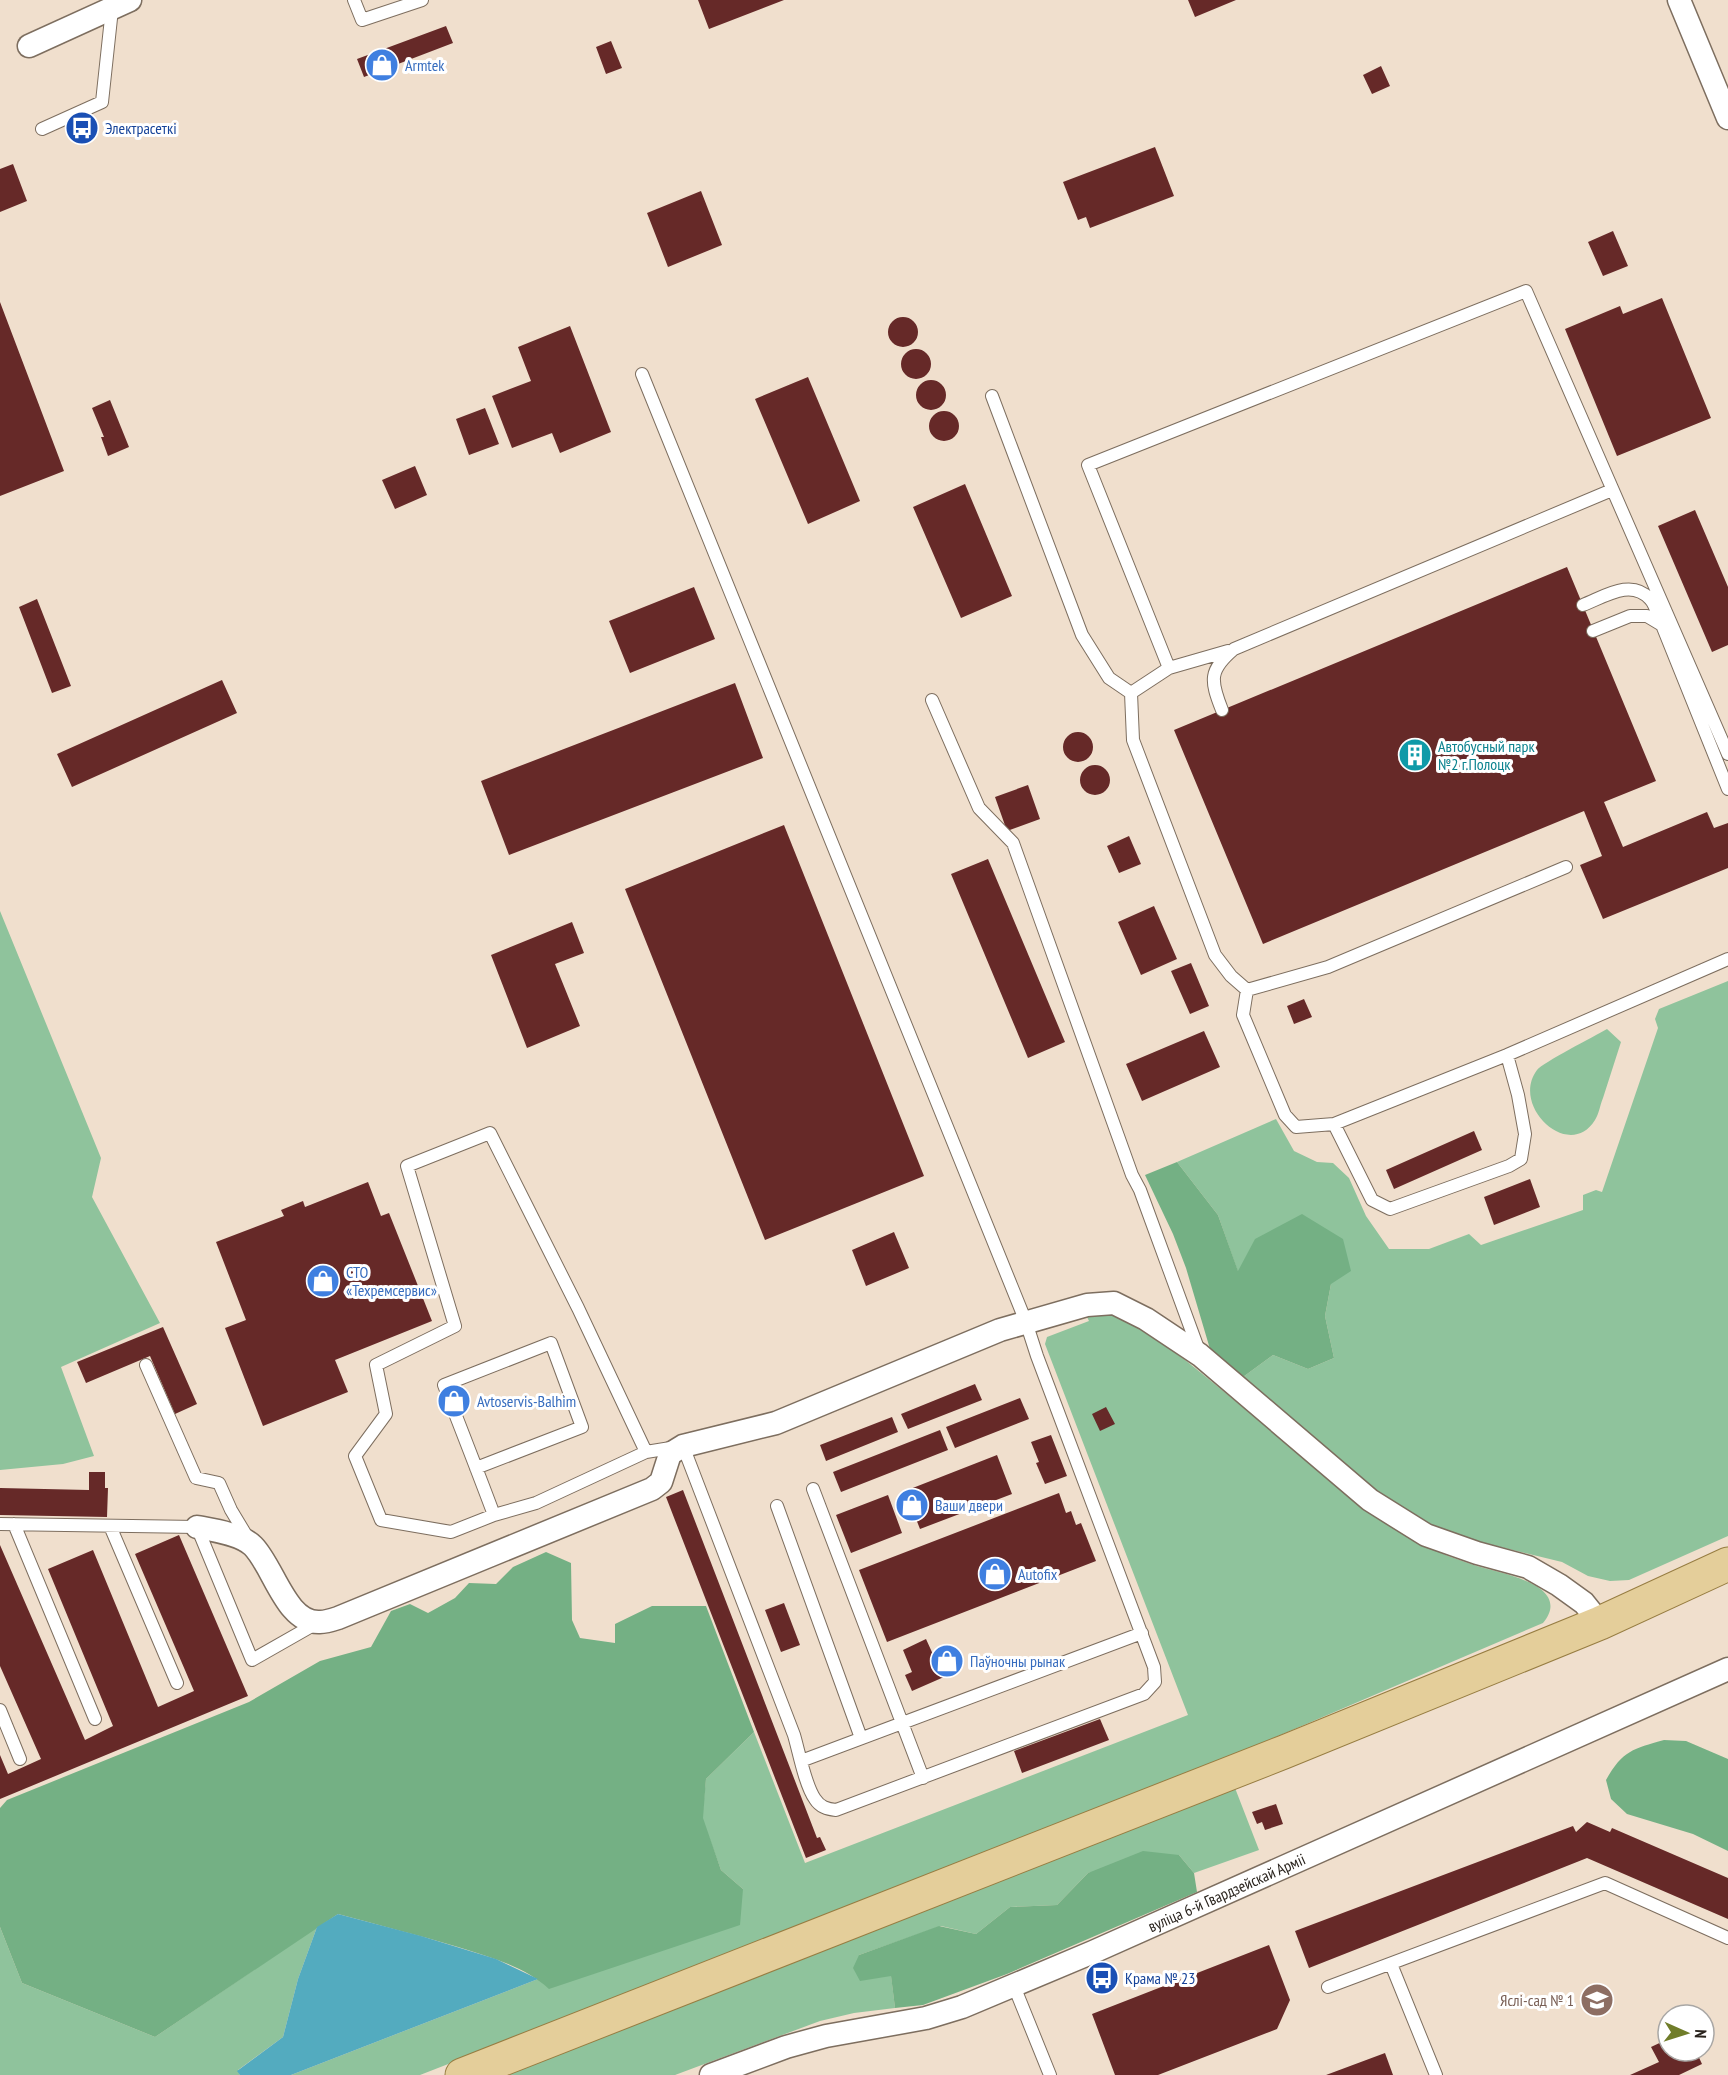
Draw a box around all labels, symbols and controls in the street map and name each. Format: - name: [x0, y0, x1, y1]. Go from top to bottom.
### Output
- shop icon: Armtek: [364, 47, 400, 83]
- place label: Armtek: [405, 55, 445, 75]
- bus stop icon: Электрасеткі: [64, 110, 100, 146]
- place label: Электрасеткі: [105, 118, 177, 138]
- place label: Автобусный парк №2 г.Полоцк: [1438, 736, 1535, 774]
- building icon: Автобусный парк №2 г.Полоцк: [1397, 737, 1433, 773]
- place label: СТО «Техремсервис»: [346, 1262, 437, 1300]
- shop icon: СТО «Техремсервис»: [305, 1263, 341, 1299]
- shop icon: Avtoservis-Balhim: [436, 1383, 472, 1419]
- place label: Avtoservis-Balhim: [477, 1391, 576, 1411]
- shop icon: Ваши двери: [894, 1487, 930, 1523]
- place label: Ваши двери: [935, 1495, 1003, 1515]
- shop icon: Autofix: [977, 1556, 1013, 1592]
- place label: Autofix: [1018, 1564, 1058, 1584]
- shop icon: Паўночны рынак: [929, 1643, 965, 1679]
- place label: Паўночны рынак: [970, 1651, 1066, 1671]
- street label: вуліца 6-й Гвардзейскай Арміі: [1145, 1849, 1308, 1936]
- bus stop icon: Крама № 23: [1084, 1960, 1120, 1996]
- place label: Крама № 23: [1125, 1968, 1195, 1988]
- school or university icon: Яслі-сад № 1: [1579, 1982, 1615, 2018]
- place label: Яслі-сад № 1: [1500, 1990, 1574, 2010]
- north arrow: [1656, 2003, 1716, 2063]
- text: N: [1691, 2029, 1711, 2039]

